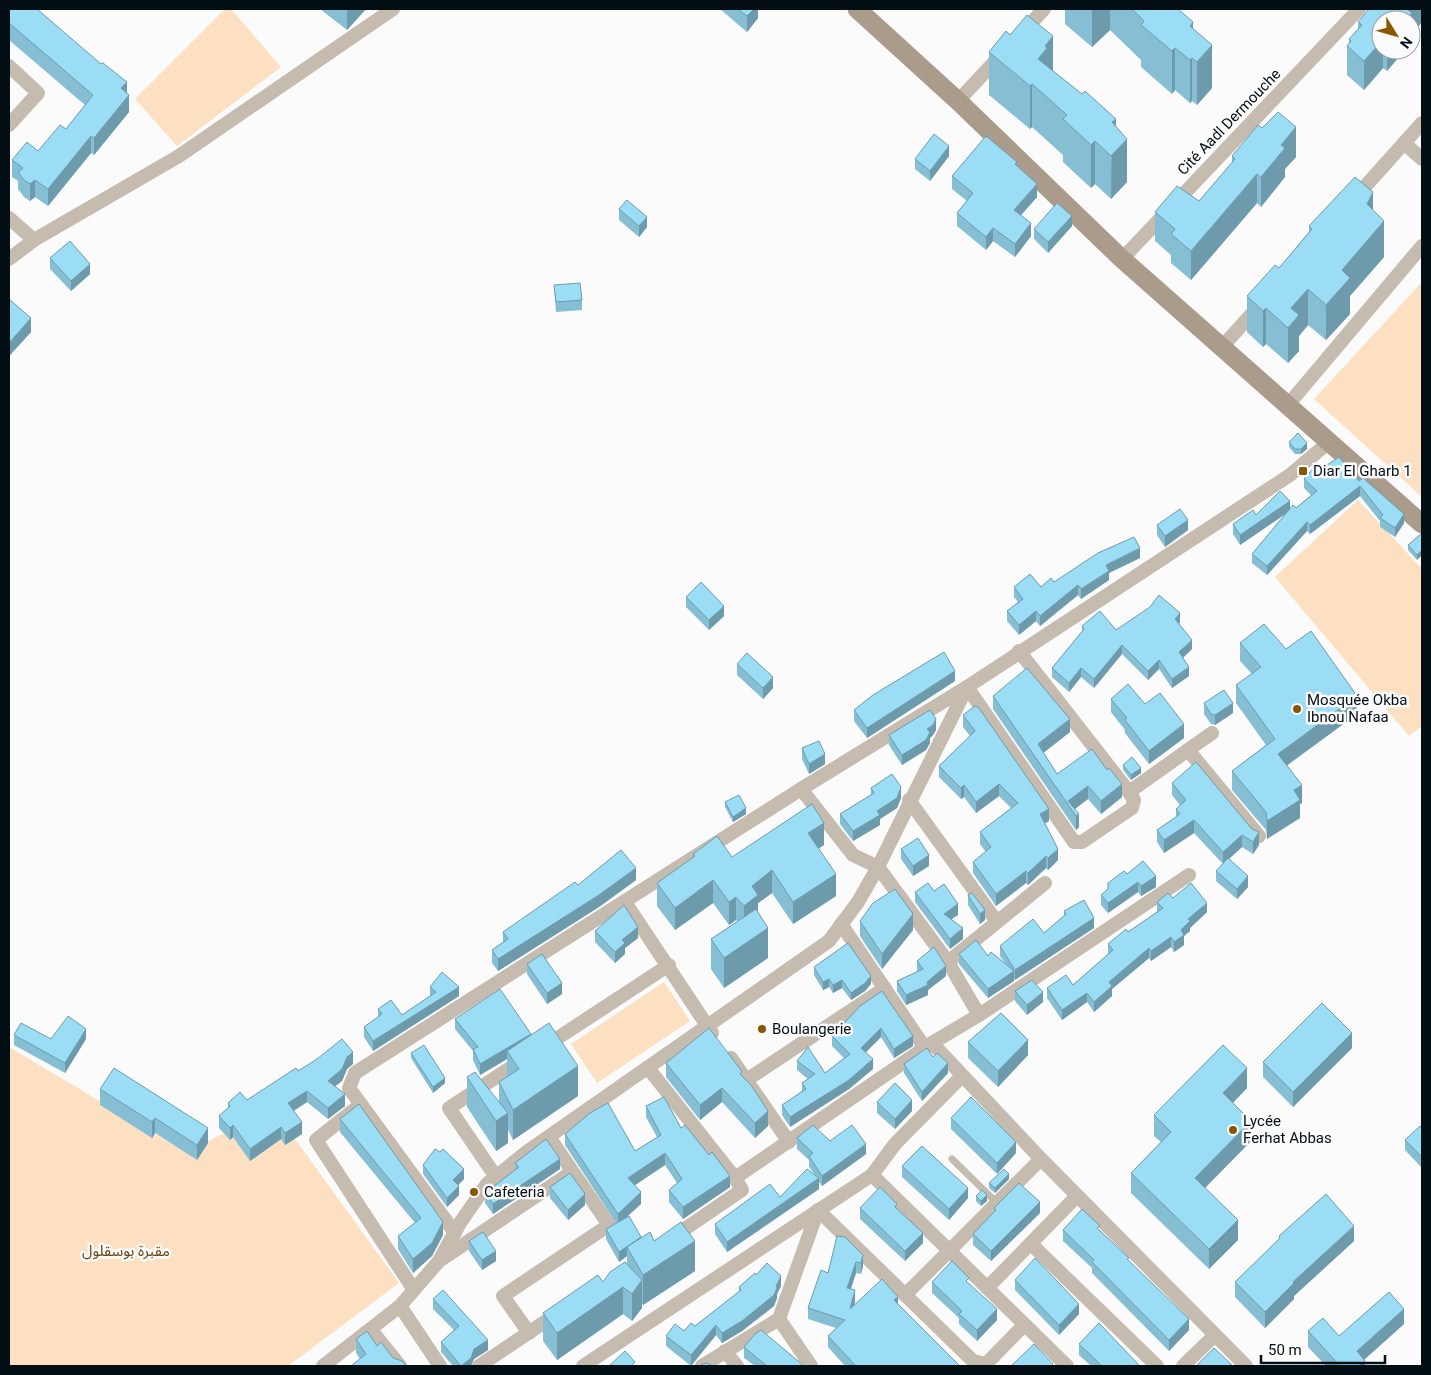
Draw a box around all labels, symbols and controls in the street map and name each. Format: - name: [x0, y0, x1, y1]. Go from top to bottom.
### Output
- north arrow: [1371, 10, 1421, 60]
- text: N: [1397, 34, 1416, 52]
- street label: Cité Aadl Dermouche: [1174, 65, 1284, 179]
- place label: Diar El Gharb 1: [1313, 462, 1412, 480]
- marker: Diar El Gharb 1: [1297, 465, 1309, 477]
- place label: Mosquée Okba Ibnou Nafaa: [1307, 691, 1407, 726]
- marker: Mosquée Okba Ibnou Nafaa: [1291, 703, 1303, 715]
- place label: Boulangerie: [772, 1020, 851, 1038]
- marker: Boulangerie: [756, 1023, 768, 1035]
- place label: Lycée Ferhat Abbas: [1243, 1112, 1332, 1147]
- marker: Lycée Ferhat Abbas: [1227, 1124, 1239, 1136]
- place label: Cafeteria: [484, 1183, 545, 1201]
- marker: Cafeteria: [468, 1186, 480, 1198]
- park label: مقبرة بوسقلول: [82, 1242, 170, 1260]
- scale bar: [1261, 1332, 1385, 1364]
- text: 50 m: [1268, 1341, 1302, 1359]

